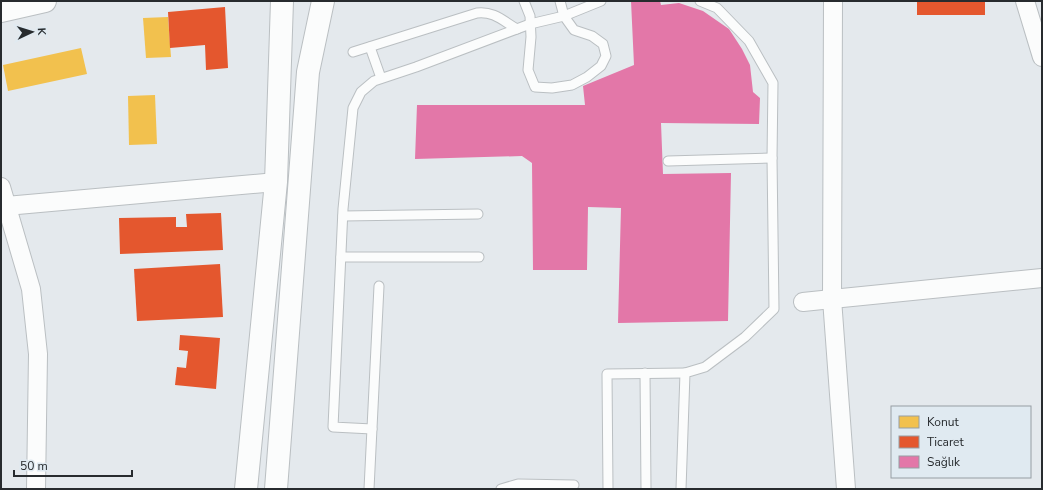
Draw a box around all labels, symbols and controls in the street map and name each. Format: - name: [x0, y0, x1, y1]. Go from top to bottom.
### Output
- north arrow: [12, 12, 52, 52]
- text: K: [34, 27, 49, 36]
- legend: [891, 406, 1031, 478]
- text: Konut: [927, 414, 960, 430]
- text: Ticaret: [927, 434, 964, 450]
- scale bar: [14, 452, 132, 478]
- text: Sağlık: [927, 454, 961, 470]
- text: 50 m: [20, 458, 48, 474]

